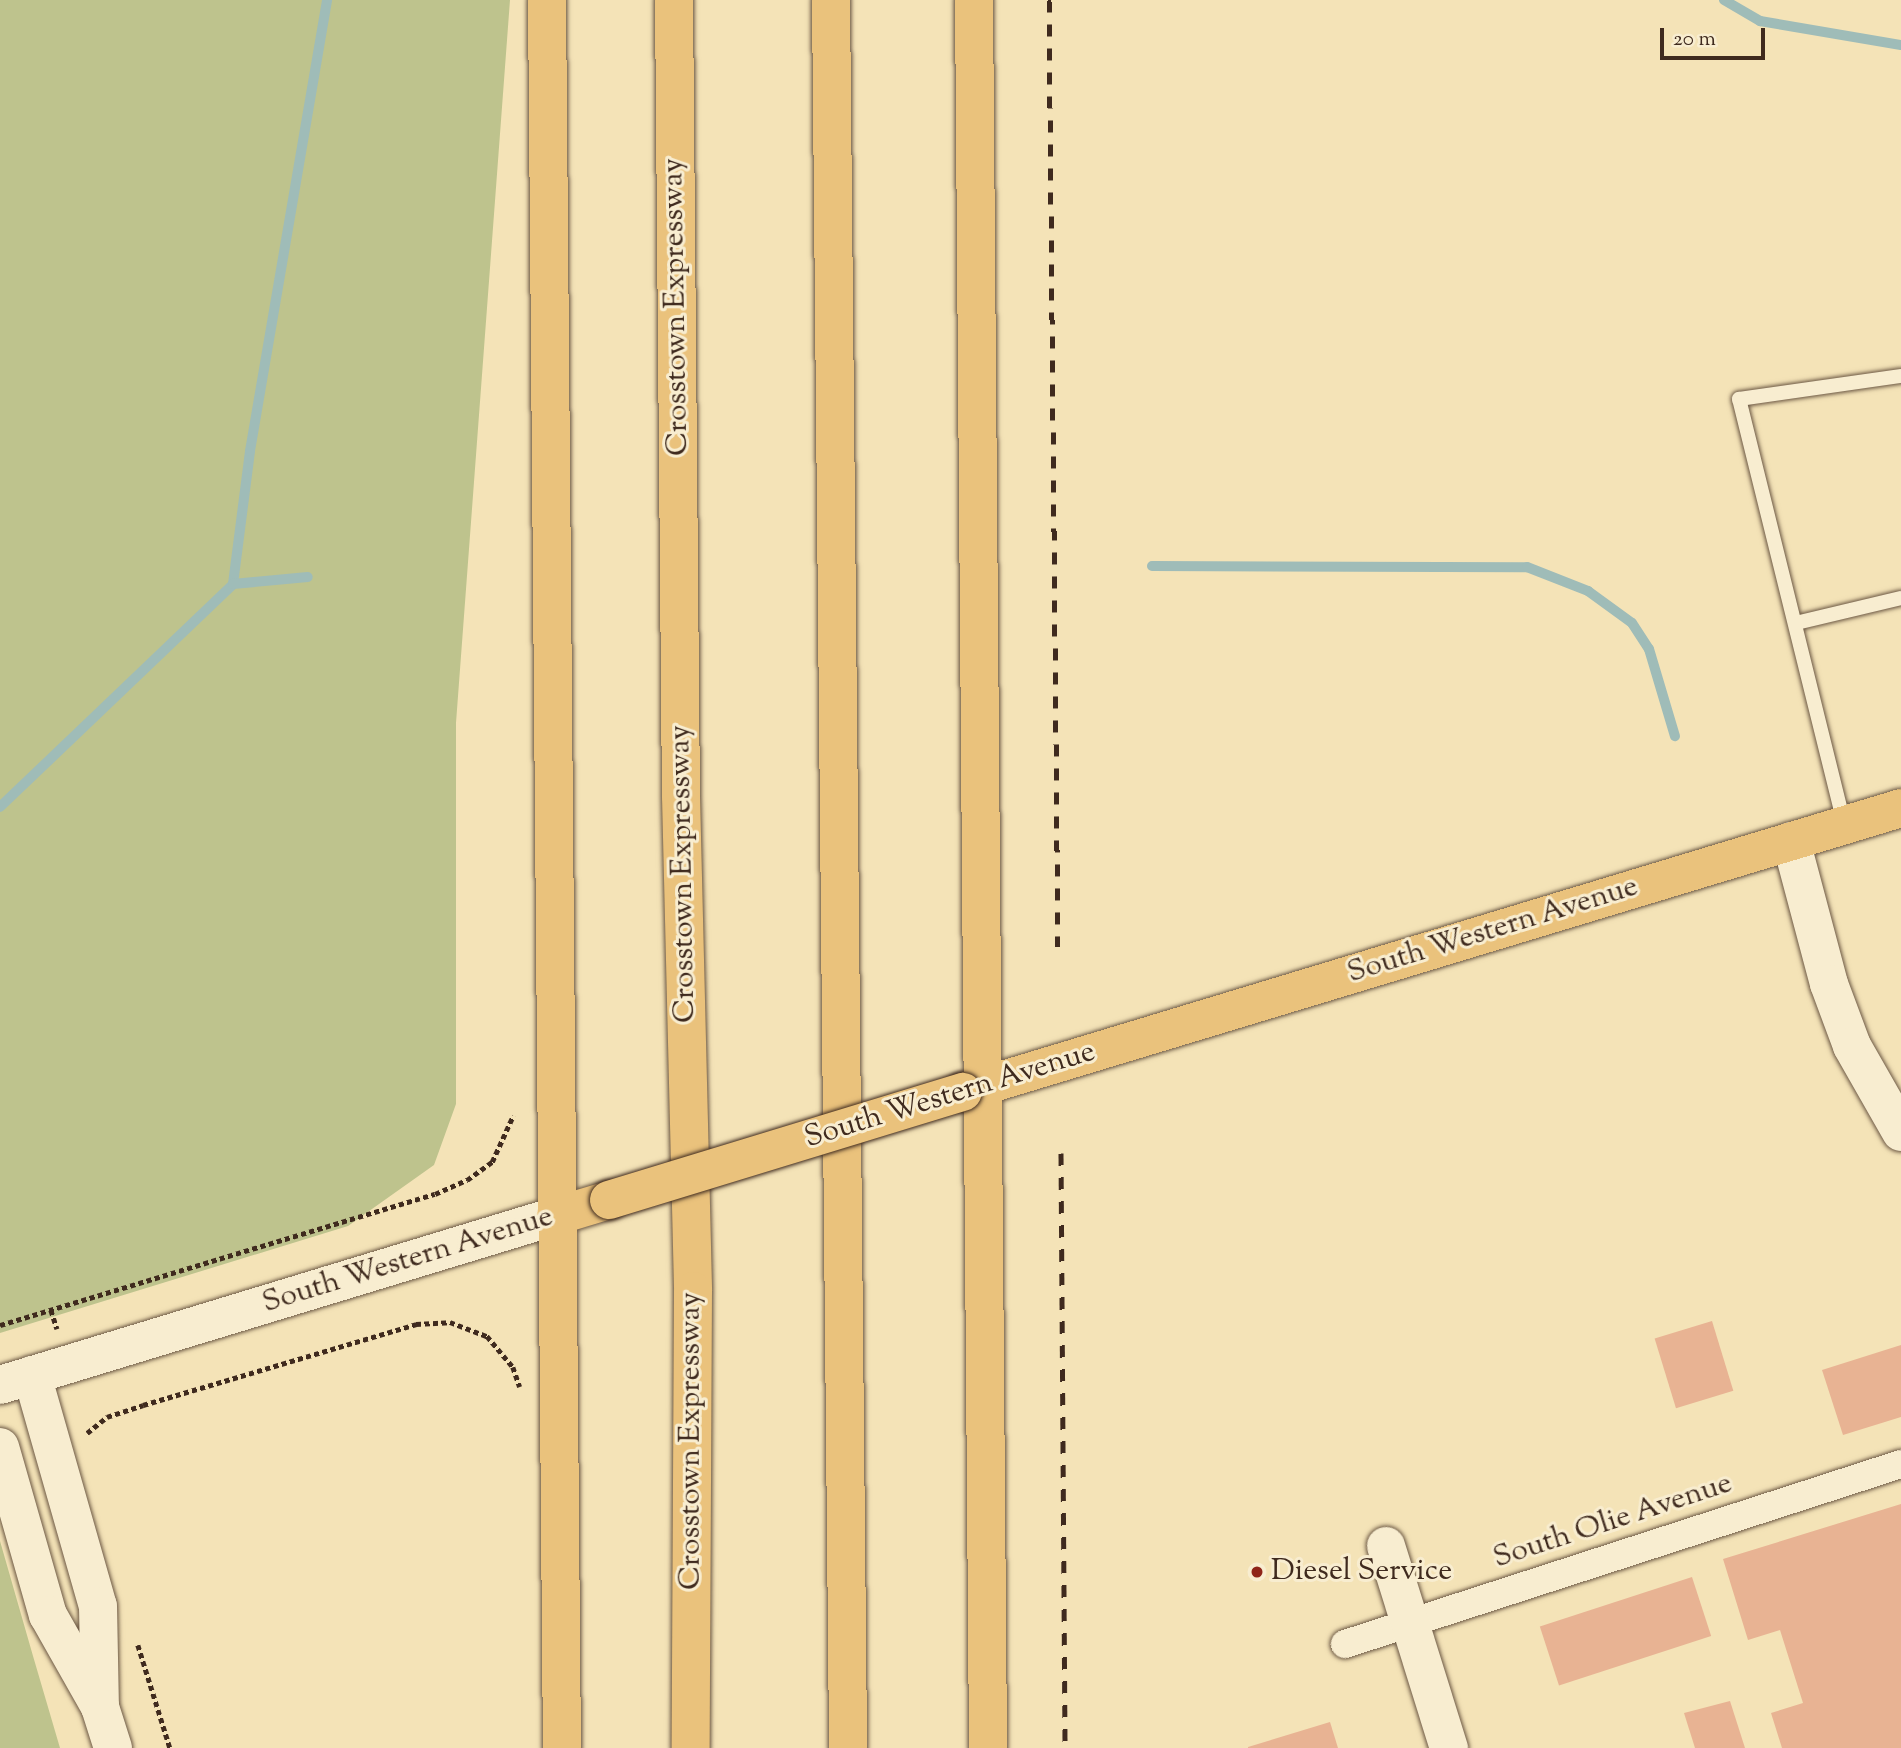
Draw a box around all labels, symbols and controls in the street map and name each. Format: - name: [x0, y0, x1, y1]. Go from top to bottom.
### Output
- scale bar: [1663, 14, 1768, 58]
- text: 20 m: [1673, 25, 1716, 55]
- street label: Crosstown Expressway: [656, 158, 698, 456]
- street label: Crosstown Expressway: [663, 725, 705, 1023]
- street label: South Western Avenue: [1343, 870, 1643, 992]
- street label: South Western Avenue: [800, 1035, 1100, 1157]
- street label: South Western Avenue: [258, 1200, 558, 1322]
- street label: Crosstown Expressway: [674, 1292, 710, 1590]
- street label: South Olie Avenue: [1489, 1466, 1737, 1578]
- place label: Diesel Service: [1271, 1554, 1452, 1590]
- marker: Diesel Service: [1249, 1564, 1265, 1580]

